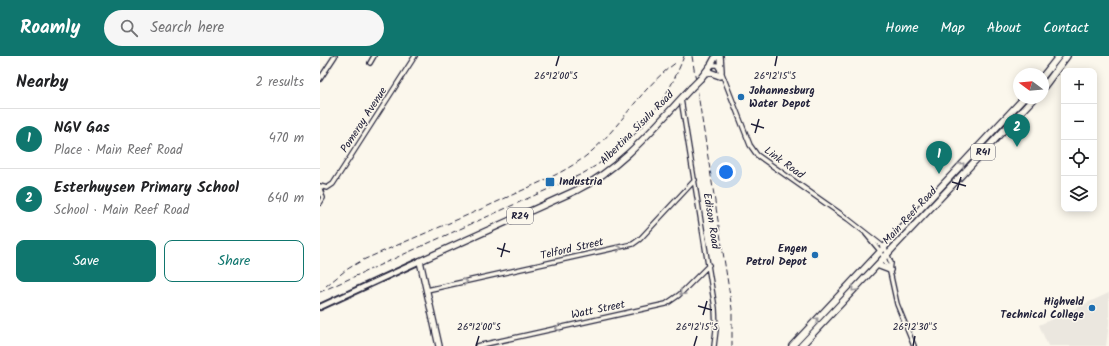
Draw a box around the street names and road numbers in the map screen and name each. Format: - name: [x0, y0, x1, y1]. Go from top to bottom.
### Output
- street label: Pomeroy Avenue: [336, 84, 392, 156]
- street label: Albertina Sisulu Road: [596, 86, 679, 169]
- street label: Link Road: [760, 142, 808, 184]
- road number: R41: [971, 144, 995, 160]
- street label: Main Reef Road: [878, 183, 942, 249]
- street label: Edison Road: [698, 192, 724, 251]
- road number: R24: [507, 208, 533, 224]
- street label: Telford Street: [539, 233, 606, 265]
- street label: Watt Street: [569, 295, 627, 324]

